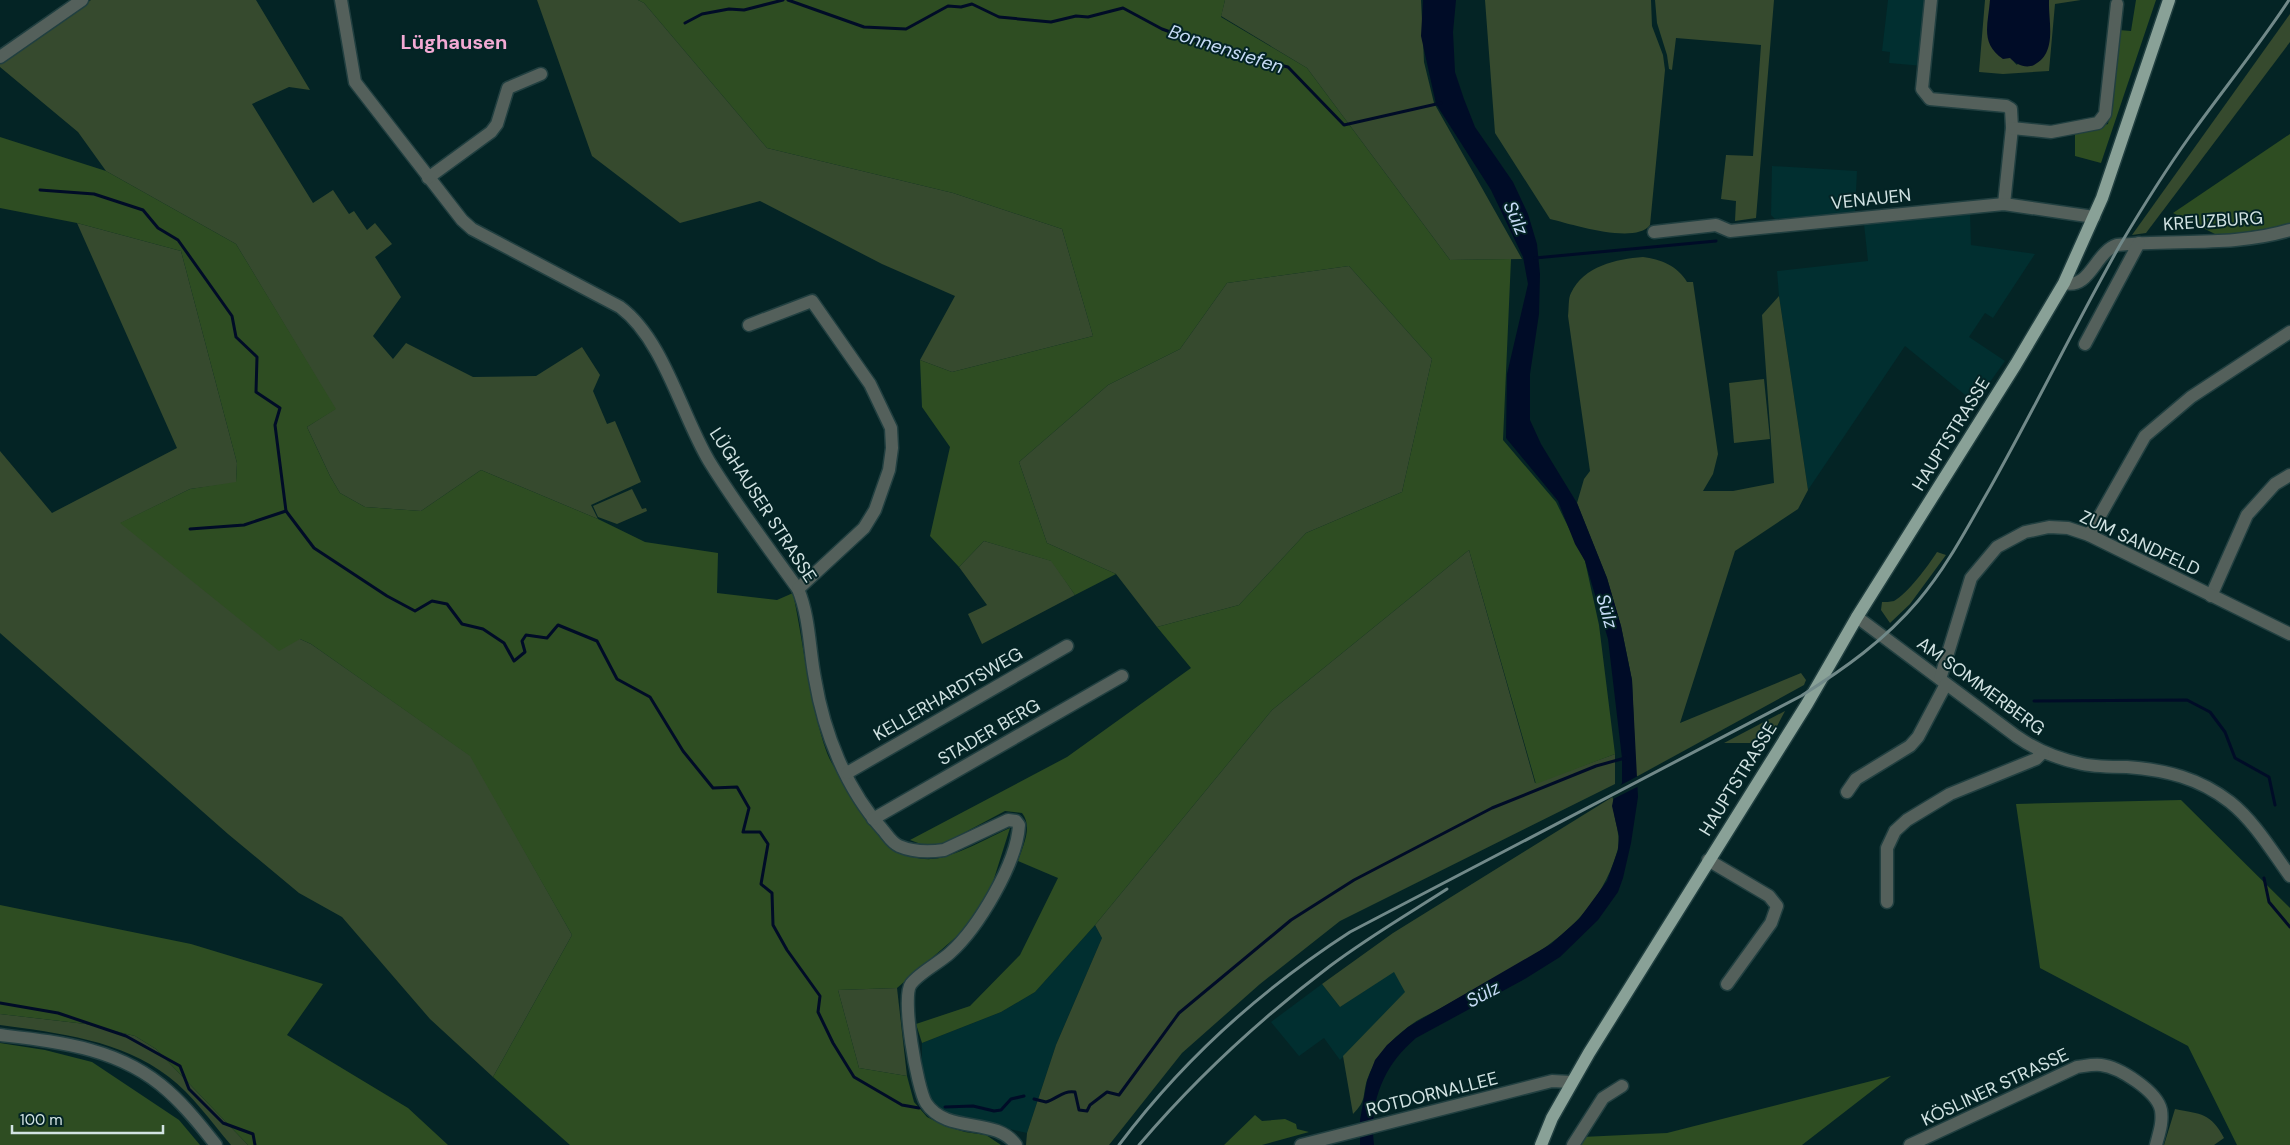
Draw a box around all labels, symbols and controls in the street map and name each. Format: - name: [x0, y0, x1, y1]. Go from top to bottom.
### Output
- water label: Bonnensiefen: [1165, 19, 1287, 79]
- district label: Lüghausen: [401, 29, 507, 55]
- street label: VENAUEN: [1830, 183, 1912, 215]
- water label: Sülz: [1497, 197, 1535, 239]
- street label: KREUZBURG: [2162, 206, 2264, 236]
- street label: HAUPTSTRASSE: [1906, 373, 1996, 495]
- street label: LÜGHAUSER STRASSE: [704, 423, 822, 587]
- street label: ZUM SANDFELD: [2076, 505, 2204, 581]
- water label: Sülz: [1590, 591, 1624, 631]
- street label: AM SOMMERBERG: [1912, 631, 2050, 741]
- street label: KELLERHARDTSWEG: [869, 642, 1027, 746]
- street label: STADER BERG: [934, 693, 1044, 771]
- street label: HAUPTSTRASSE: [1693, 718, 1783, 840]
- water label: Sülz: [1462, 975, 1505, 1013]
- street label: KÖSLINER STRASSE: [1917, 1042, 2073, 1132]
- street label: ROTDORNALLEE: [1364, 1066, 1500, 1122]
- scale bar: [12, 1102, 164, 1134]
- text: 100 m: [20, 1110, 63, 1130]

